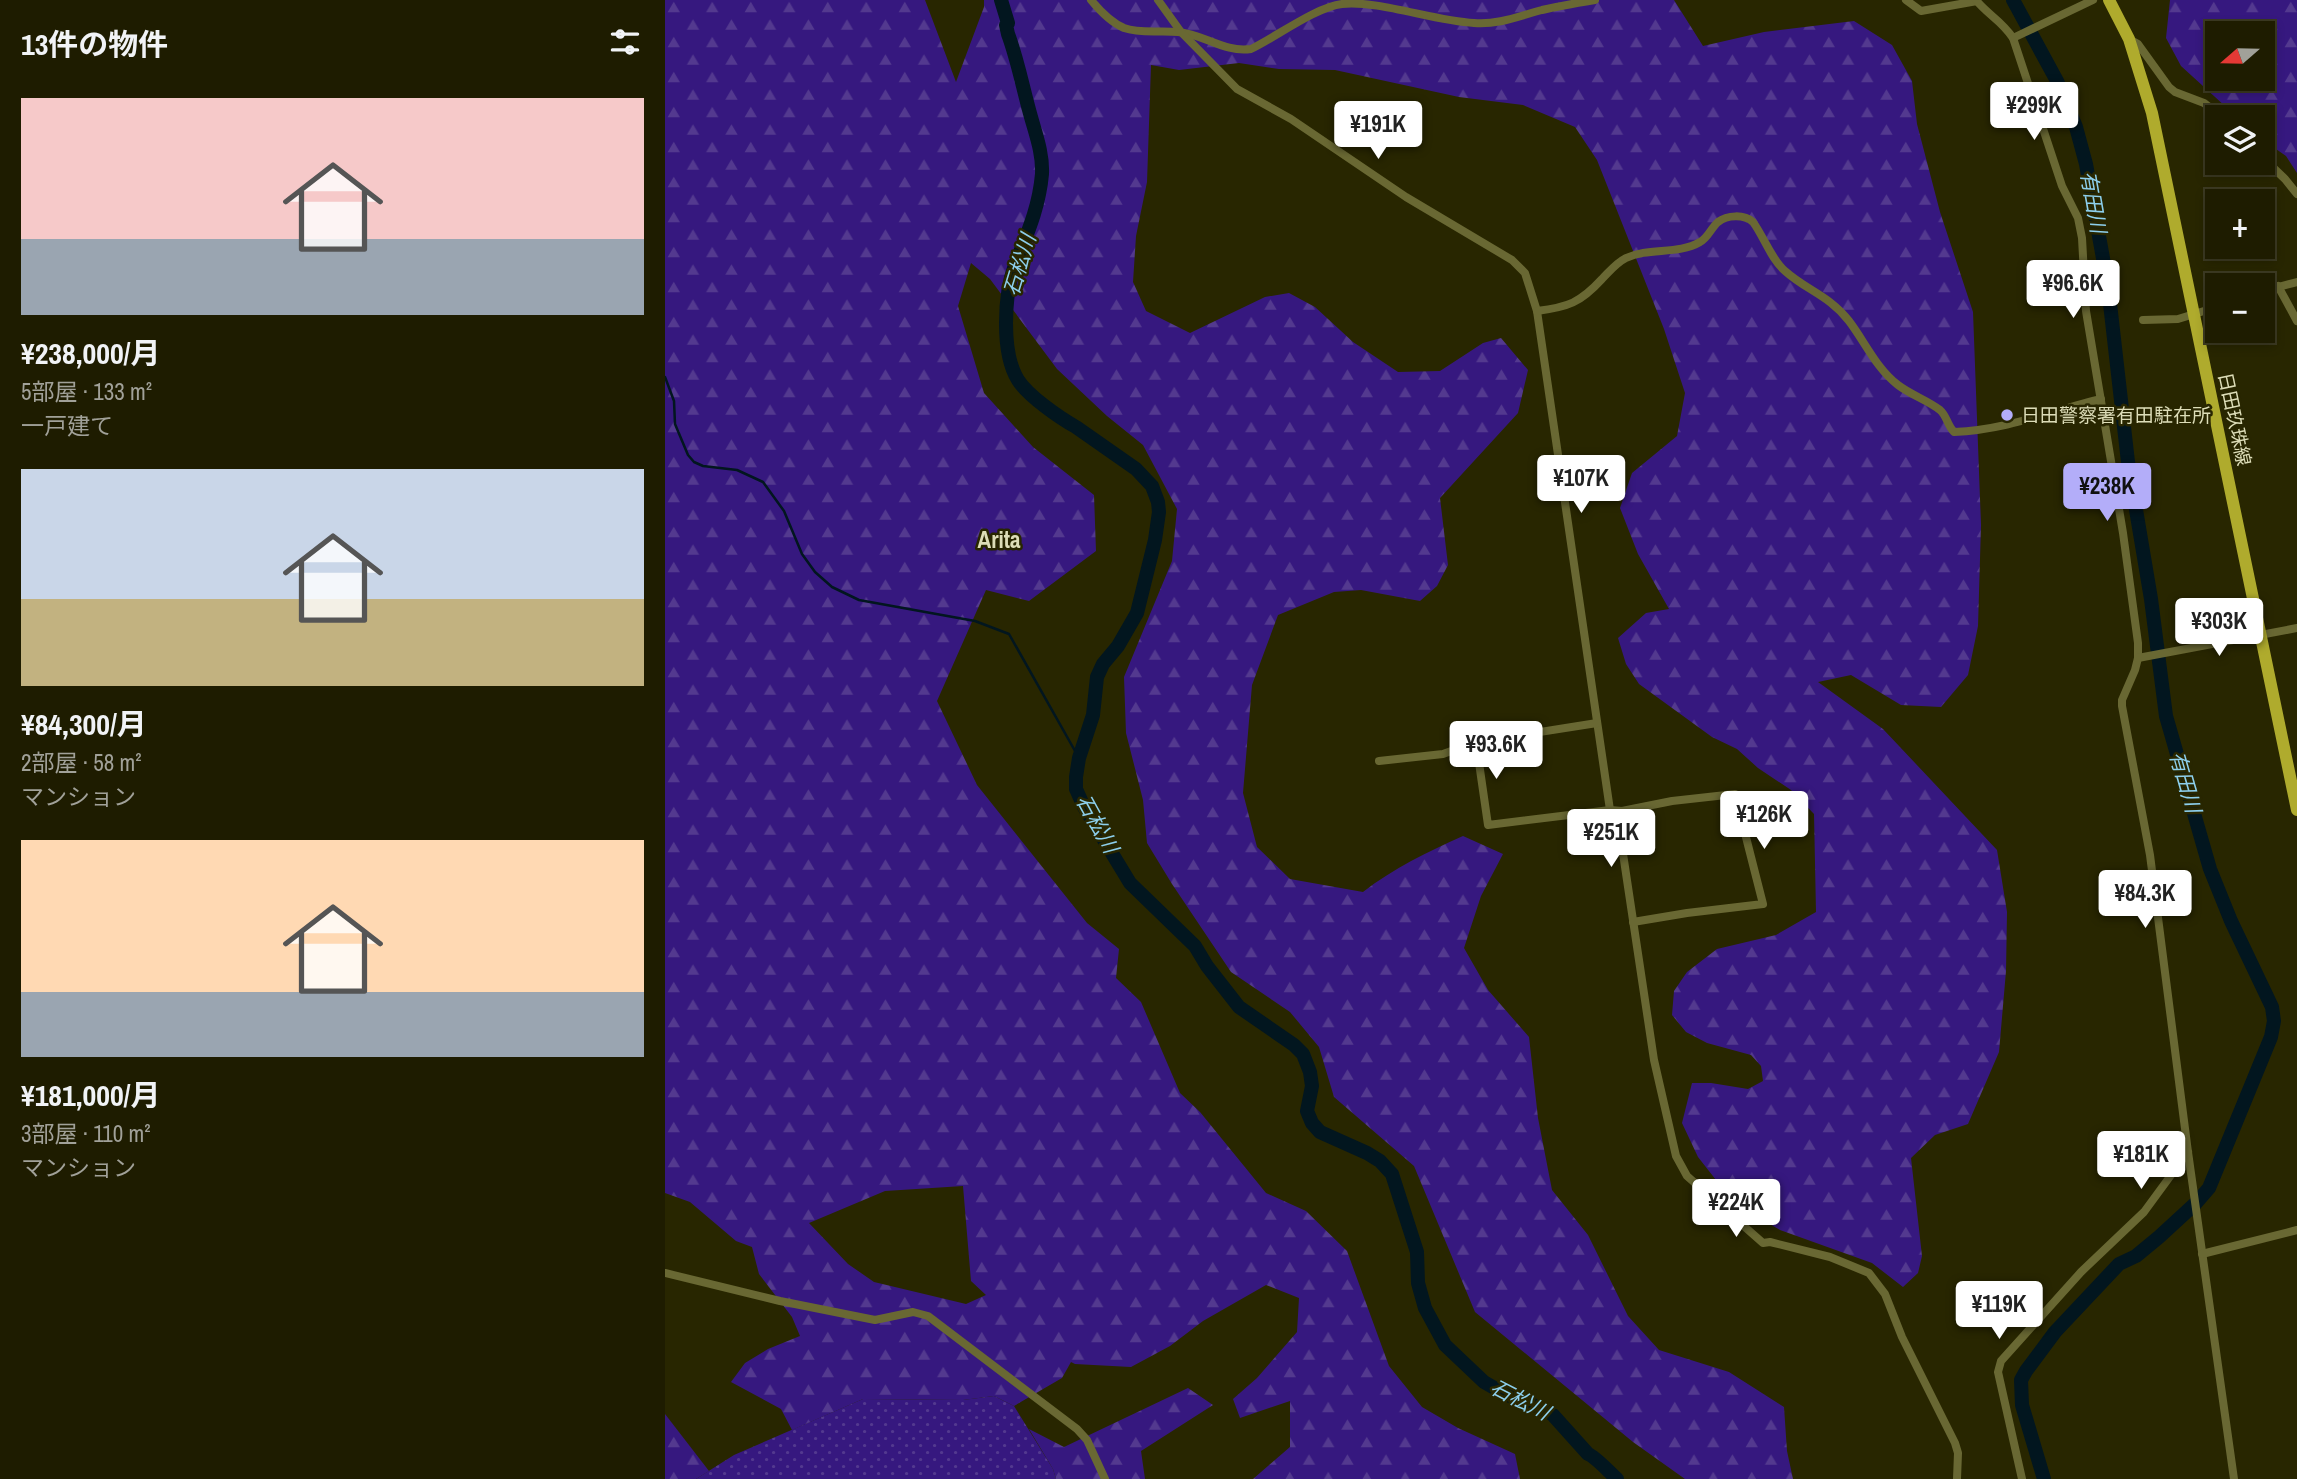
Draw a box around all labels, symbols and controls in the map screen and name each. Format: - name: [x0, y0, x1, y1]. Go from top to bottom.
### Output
- north arrow: [2205, 21, 2275, 91]
- map controls: [2205, 21, 2275, 343]
- icon: filters: [606, 23, 644, 61]
- text: 13件の物件: [21, 24, 168, 64]
- pin: ¥299K: [1985, 82, 2083, 142]
- text: ¥299K: [2006, 89, 2062, 120]
- pin: ¥191K: [1329, 102, 1427, 161]
- button: layers: [2205, 105, 2275, 175]
- text: ¥191K: [1350, 108, 1406, 139]
- icon: home: [270, 144, 396, 270]
- water label: 有田川: [2074, 168, 2114, 237]
- button: +: [2205, 189, 2275, 259]
- water label: 石松川: [996, 229, 1043, 299]
- pin: ¥96.6K: [2016, 260, 2130, 320]
- text: ¥96.6K: [2043, 267, 2103, 298]
- button: −: [2205, 273, 2275, 343]
- text: ¥238,000/月: [21, 333, 160, 373]
- street label: 日田玖珠線: [2212, 370, 2258, 468]
- text: 5部屋 · 133 m²: [21, 376, 152, 407]
- place label: 日田警察署有田駐在所: [2021, 402, 2211, 428]
- marker: 日田警察署有田駐在所: [1999, 407, 2015, 423]
- text: 一戸建て: [21, 410, 113, 441]
- pin: ¥107K: [1532, 456, 1630, 515]
- text: ¥107K: [1553, 462, 1609, 493]
- pin: ¥238K: [2058, 463, 2156, 523]
- text: ¥238K: [2079, 470, 2135, 501]
- icon: home: [270, 515, 396, 641]
- district label: Arita: [978, 524, 1021, 555]
- pin: ¥303K: [2170, 598, 2268, 658]
- text: ¥303K: [2191, 605, 2247, 636]
- text: ¥84,300/月: [21, 704, 147, 744]
- pin: ¥93.6K: [1439, 722, 1553, 781]
- text: ¥93.6K: [1466, 728, 1526, 759]
- text: 2部屋 · 58 m²: [21, 747, 141, 778]
- water label: 有田川: [2163, 748, 2209, 818]
- text: マンション: [21, 781, 136, 812]
- water label: 石松川: [1069, 789, 1126, 860]
- pin: ¥126K: [1715, 792, 1813, 851]
- text: ¥126K: [1736, 798, 1792, 829]
- pin: ¥251K: [1562, 810, 1660, 869]
- text: ¥251K: [1583, 816, 1639, 847]
- pin: ¥84.3K: [2088, 870, 2202, 930]
- text: ¥84.3K: [2115, 877, 2175, 908]
- icon: home: [270, 886, 396, 1012]
- text: ¥181,000/月: [21, 1075, 160, 1115]
- text: 3部屋 · 110 m²: [21, 1118, 151, 1149]
- pin: ¥181K: [2092, 1132, 2190, 1191]
- text: ¥181K: [2113, 1138, 2169, 1169]
- text: マンション: [21, 1152, 136, 1183]
- pin: ¥224K: [1687, 1180, 1785, 1239]
- text: ¥224K: [1708, 1186, 1764, 1217]
- pin: ¥119K: [1950, 1282, 2048, 1341]
- text: ¥119K: [1972, 1288, 2026, 1319]
- water label: 石松川: [1486, 1372, 1557, 1428]

